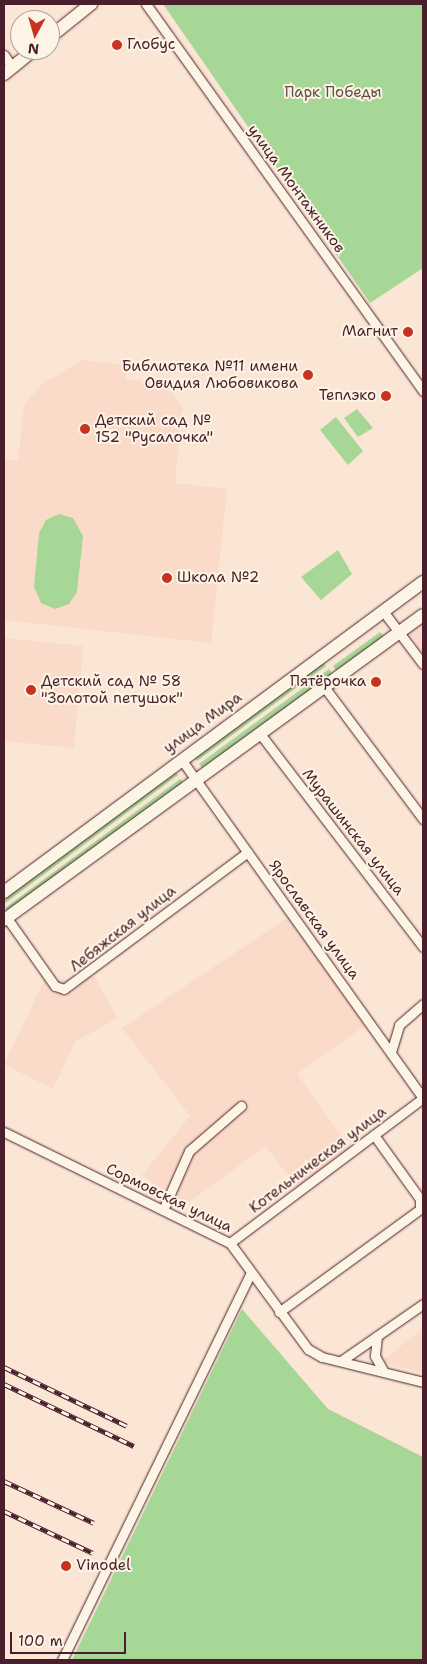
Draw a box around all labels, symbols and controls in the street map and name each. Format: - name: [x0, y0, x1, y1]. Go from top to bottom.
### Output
- north arrow: [10, 10, 60, 60]
- place label: Глобус: [127, 36, 175, 54]
- text: N: [27, 39, 40, 58]
- marker: Глобус: [111, 39, 123, 51]
- park label: Парк Победы: [284, 84, 382, 102]
- street label: улица Монтажников: [243, 121, 349, 257]
- place label: Магнит: [342, 323, 398, 341]
- marker: Магнит: [402, 326, 414, 338]
- place label: Библиотека №11 имени Овидия Любовикова: [122, 357, 298, 392]
- marker: Библиотека №11 имени Овидия Любовикова: [302, 369, 314, 381]
- place label: Теплэко: [319, 387, 376, 405]
- marker: Теплэко: [380, 390, 392, 402]
- place label: Детский сад № 152 "Русалочка": [95, 411, 213, 446]
- marker: Детский сад № 152 "Русалочка": [79, 423, 91, 435]
- place label: Школа №2: [177, 569, 259, 587]
- marker: Школа №2: [161, 572, 173, 584]
- place label: Детский сад № 58 "Золотой петушок": [41, 672, 183, 707]
- place label: Пятёрочка: [290, 673, 366, 691]
- marker: Пятёрочка: [370, 676, 382, 688]
- marker: Детский сад № 58 "Золотой петушок": [25, 684, 37, 696]
- street label: улица Мира: [160, 689, 246, 757]
- street label: Мурашинская улица: [298, 765, 408, 899]
- street label: Ярославская улица: [265, 857, 363, 983]
- street label: Лебяжская улица: [66, 882, 180, 976]
- street label: Котельническая улица: [246, 1103, 390, 1217]
- street label: Сормовская улица: [103, 1160, 235, 1236]
- place label: Vinodel: [76, 1557, 131, 1575]
- marker: Vinodel: [60, 1560, 72, 1572]
- scale bar: [12, 1622, 129, 1654]
- text: 100 m: [18, 1631, 63, 1651]

